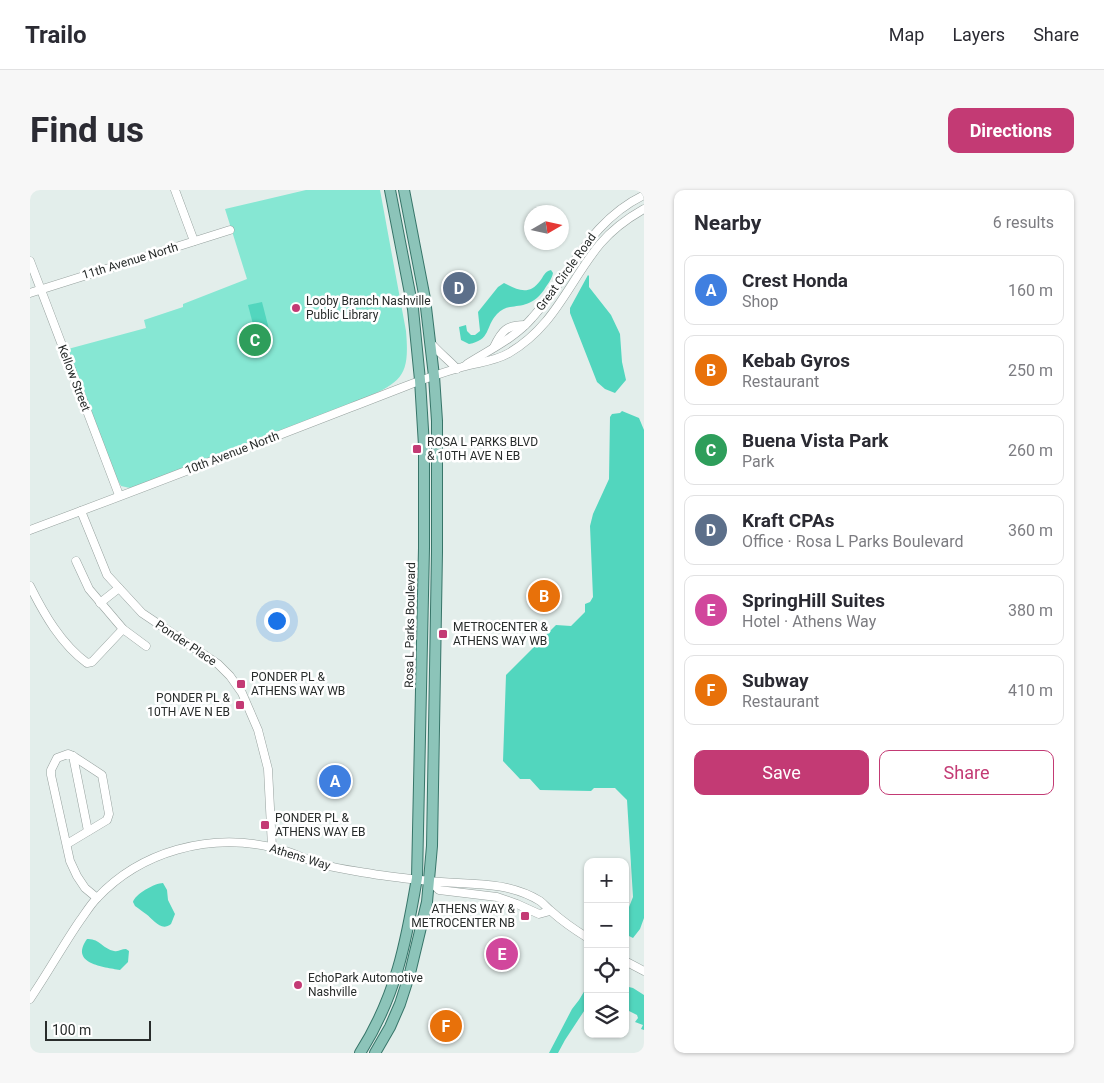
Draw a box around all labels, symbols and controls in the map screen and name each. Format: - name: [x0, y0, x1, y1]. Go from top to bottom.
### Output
- text: Trailo: [25, 21, 87, 49]
- text: Map: [889, 24, 924, 45]
- text: Layers: [952, 24, 1005, 45]
- text: Share: [1033, 24, 1079, 45]
- button: Directions: [948, 108, 1074, 153]
- text: Find us: [30, 110, 144, 151]
- north arrow: [524, 205, 569, 250]
- text: Nearby: [694, 211, 761, 235]
- text: 6 results: [993, 213, 1054, 232]
- street label: Great Circle Road: [533, 230, 599, 314]
- street label: 11th Avenue North: [80, 240, 180, 282]
- pin: D: [443, 269, 475, 307]
- text: Crest Honda: [742, 269, 848, 292]
- text: A: [706, 281, 716, 300]
- text: 160 m: [1008, 281, 1053, 300]
- text: Shop: [742, 292, 778, 311]
- place label: Looby Branch Nashville Public Library: [306, 294, 431, 322]
- marker: Looby Branch Nashville Public Library: [290, 302, 302, 314]
- pin: C: [239, 321, 271, 359]
- street label: Kellow Street: [55, 343, 93, 413]
- text: Kebab Gyros: [742, 349, 850, 372]
- text: B: [706, 361, 716, 380]
- text: 250 m: [1008, 361, 1053, 380]
- text: Restaurant: [742, 372, 819, 391]
- street label: 10th Avenue North: [183, 429, 281, 477]
- text: Buena Vista Park: [742, 429, 889, 452]
- place label: ROSA L PARKS BLVD & 10TH AVE N EB: [427, 435, 538, 463]
- text: C: [706, 441, 716, 460]
- text: 260 m: [1008, 441, 1053, 460]
- marker: ROSA L PARKS BLVD & 10TH AVE N EB: [411, 443, 423, 455]
- text: Park: [742, 452, 774, 471]
- text: Kraft CPAs: [742, 509, 835, 532]
- text: D: [706, 521, 716, 540]
- text: 360 m: [1008, 521, 1053, 540]
- text: Office · Rosa L Parks Boulevard: [742, 532, 963, 551]
- street label: Rosa L Parks Boulevard: [402, 562, 418, 688]
- pin: B: [528, 577, 560, 615]
- text: SpringHill Suites: [742, 589, 885, 612]
- text: E: [707, 601, 716, 620]
- text: 380 m: [1008, 601, 1053, 620]
- your location: [264, 608, 290, 634]
- text: Hotel · Athens Way: [742, 612, 876, 631]
- street label: Ponder Place: [153, 617, 219, 669]
- place label: METROCENTER & ATHENS WAY WB: [453, 620, 549, 648]
- marker: METROCENTER & ATHENS WAY WB: [437, 628, 449, 640]
- text: Subway: [742, 669, 809, 692]
- place label: PONDER PL & ATHENS WAY WB: [251, 670, 345, 698]
- marker: PONDER PL & ATHENS WAY WB: [235, 678, 247, 690]
- text: F: [707, 681, 715, 700]
- text: 410 m: [1008, 681, 1053, 700]
- place label: PONDER PL & 10TH AVE N EB: [147, 691, 231, 719]
- text: Restaurant: [742, 692, 819, 711]
- marker: PONDER PL & 10TH AVE N EB: [234, 699, 246, 711]
- button: Save: [694, 750, 869, 795]
- button: Share: [879, 750, 1054, 795]
- pin: A: [319, 762, 351, 800]
- place label: PONDER PL & ATHENS WAY EB: [275, 811, 365, 839]
- marker: PONDER PL & ATHENS WAY EB: [259, 819, 271, 831]
- street label: Athens Way: [268, 841, 332, 873]
- map controls: [584, 858, 629, 1038]
- button: +: [584, 858, 629, 903]
- place label: ATHENS WAY & METROCENTER NB: [411, 902, 516, 930]
- button: −: [584, 903, 629, 948]
- marker: ATHENS WAY & METROCENTER NB: [519, 910, 531, 922]
- pin: E: [486, 935, 518, 973]
- button: locate: [584, 948, 629, 993]
- place label: EchoPark Automotive Nashville: [308, 971, 423, 999]
- marker: EchoPark Automotive Nashville: [292, 979, 304, 991]
- button: layers: [584, 993, 629, 1038]
- pin: F: [430, 1007, 462, 1045]
- scale bar: [45, 1018, 151, 1041]
- text: 100 m: [52, 1022, 91, 1038]

